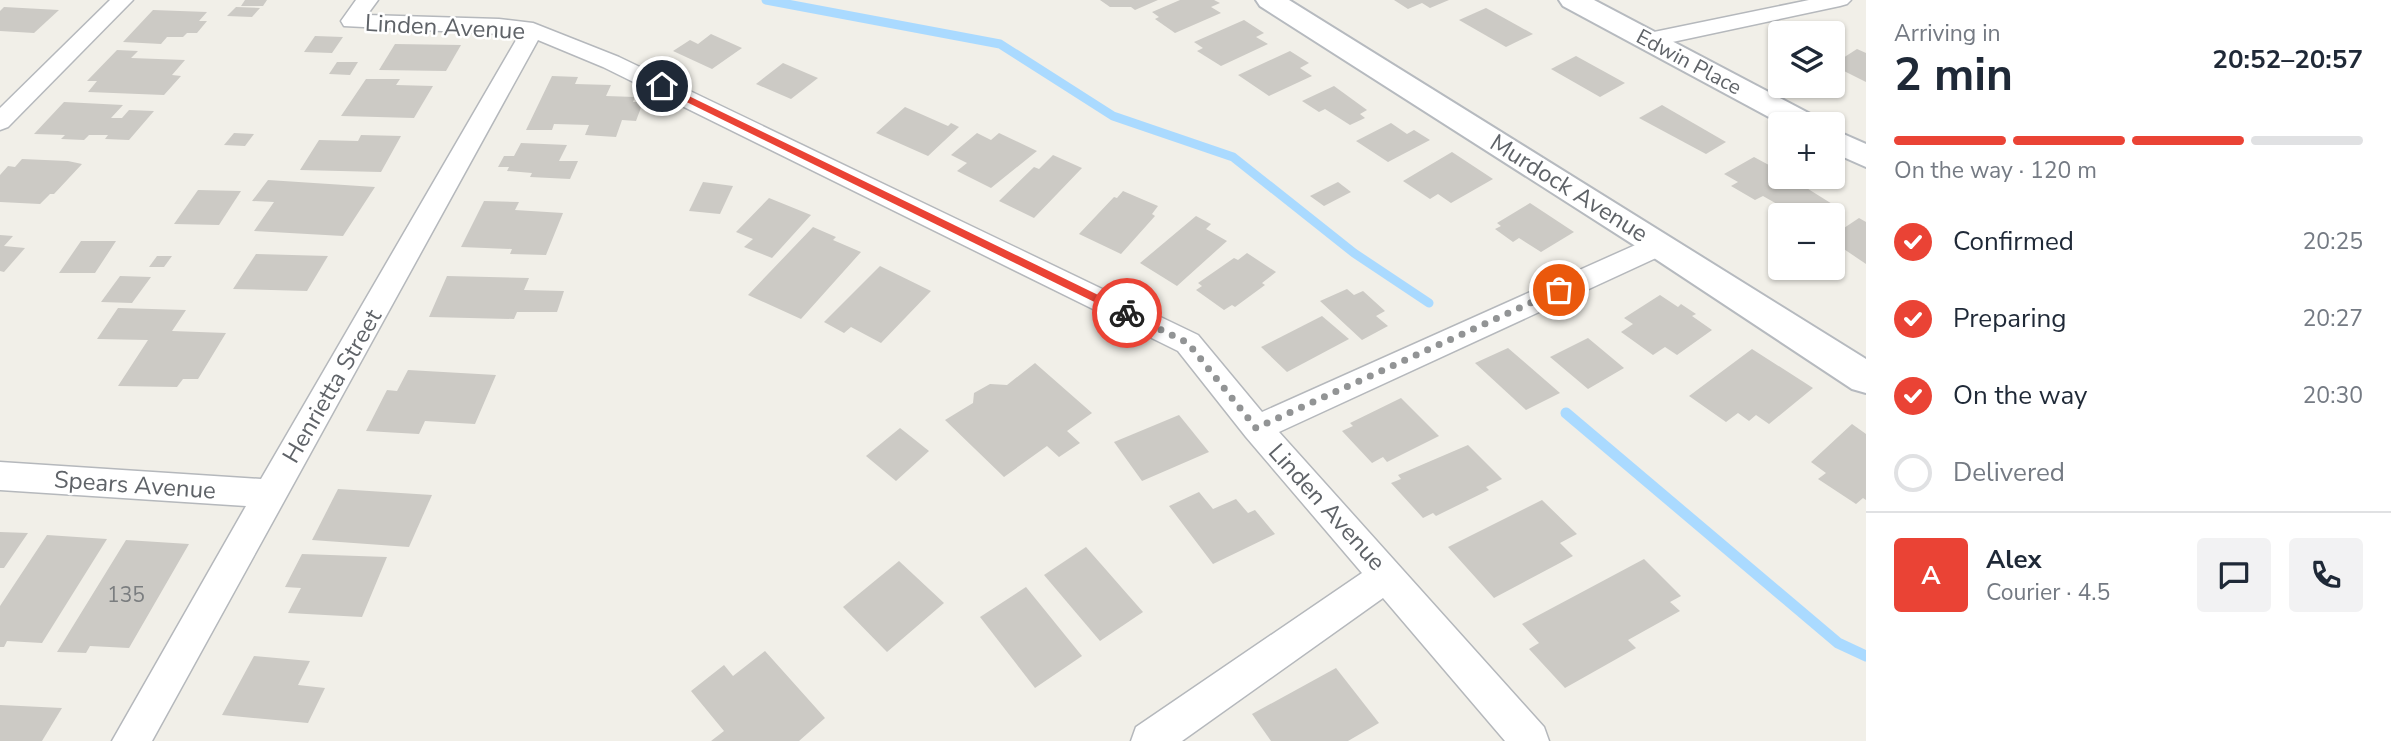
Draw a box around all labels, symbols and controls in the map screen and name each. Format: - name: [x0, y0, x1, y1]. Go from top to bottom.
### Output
- street label: Linden Avenue: [364, 7, 526, 47]
- text: Arriving in: [1894, 18, 2001, 49]
- map controls: [1768, 21, 1845, 280]
- button: layers: [1768, 21, 1845, 98]
- street label: Edwin Place: [1631, 23, 1747, 101]
- text: 20:52–20:57: [2212, 42, 2363, 77]
- text: 2 min: [1894, 43, 2013, 106]
- pin: [632, 56, 692, 116]
- icon: home: [643, 67, 681, 105]
- button: +: [1768, 112, 1845, 189]
- street label: Murdock Avenue: [1484, 127, 1654, 249]
- text: On the way · 120 m: [1894, 155, 2097, 186]
- button: −: [1768, 203, 1845, 280]
- icon: check: [1894, 223, 1932, 261]
- text: Confirmed: [1953, 224, 2074, 259]
- text: 20:25: [2303, 226, 2363, 257]
- pin: [1529, 260, 1589, 320]
- icon: bag: [1540, 271, 1578, 309]
- courier: [1092, 278, 1162, 348]
- icon: bike: [1108, 294, 1146, 332]
- icon: check: [1894, 300, 1932, 338]
- text: Preparing: [1953, 301, 2066, 336]
- street label: Henrietta Street: [275, 303, 389, 469]
- text: 20:27: [2303, 303, 2363, 334]
- icon: check: [1894, 377, 1932, 415]
- text: On the way: [1953, 378, 2087, 413]
- text: 20:30: [2303, 380, 2363, 411]
- street label: Linden Avenue: [1261, 437, 1393, 577]
- text: Delivered: [1953, 455, 2065, 490]
- street label: Spears Avenue: [53, 463, 217, 507]
- button: chat: [2197, 538, 2271, 612]
- button: phone: [2289, 538, 2363, 612]
- text: Alex: [1986, 542, 2042, 577]
- text: A: [1921, 558, 1941, 593]
- text: Courier · 4.5: [1986, 577, 2110, 608]
- house number: 135: [107, 581, 145, 609]

